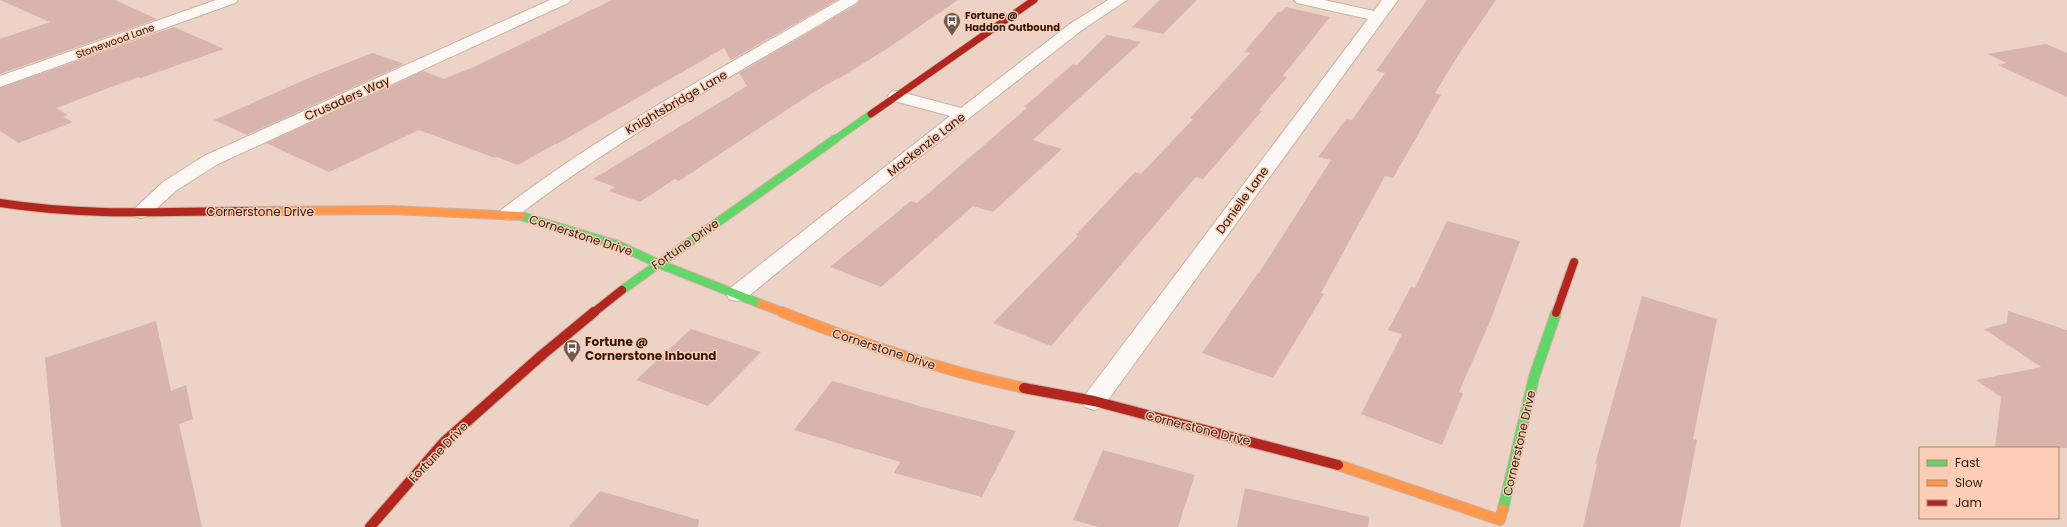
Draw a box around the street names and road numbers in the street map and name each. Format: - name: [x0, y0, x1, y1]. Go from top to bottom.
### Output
- street label: Stonewood Lane: [74, 20, 156, 62]
- street label: Knightsbridge Lane: [622, 66, 730, 138]
- street label: Crusaders Way: [302, 71, 393, 124]
- street label: Mackenzie Lane: [884, 108, 968, 180]
- street label: Danielle Lane: [1212, 163, 1272, 237]
- street label: Cornerstone Drive: [206, 203, 314, 220]
- street label: Cornerstone Drive: [527, 210, 635, 260]
- street label: Fortune Drive: [648, 214, 722, 274]
- street label: Cornerstone Drive: [830, 324, 938, 374]
- street label: Cornerstone Drive: [1499, 389, 1539, 497]
- street label: Cornerstone Drive: [1144, 407, 1252, 449]
- street label: Fortune Drive: [405, 418, 471, 486]

